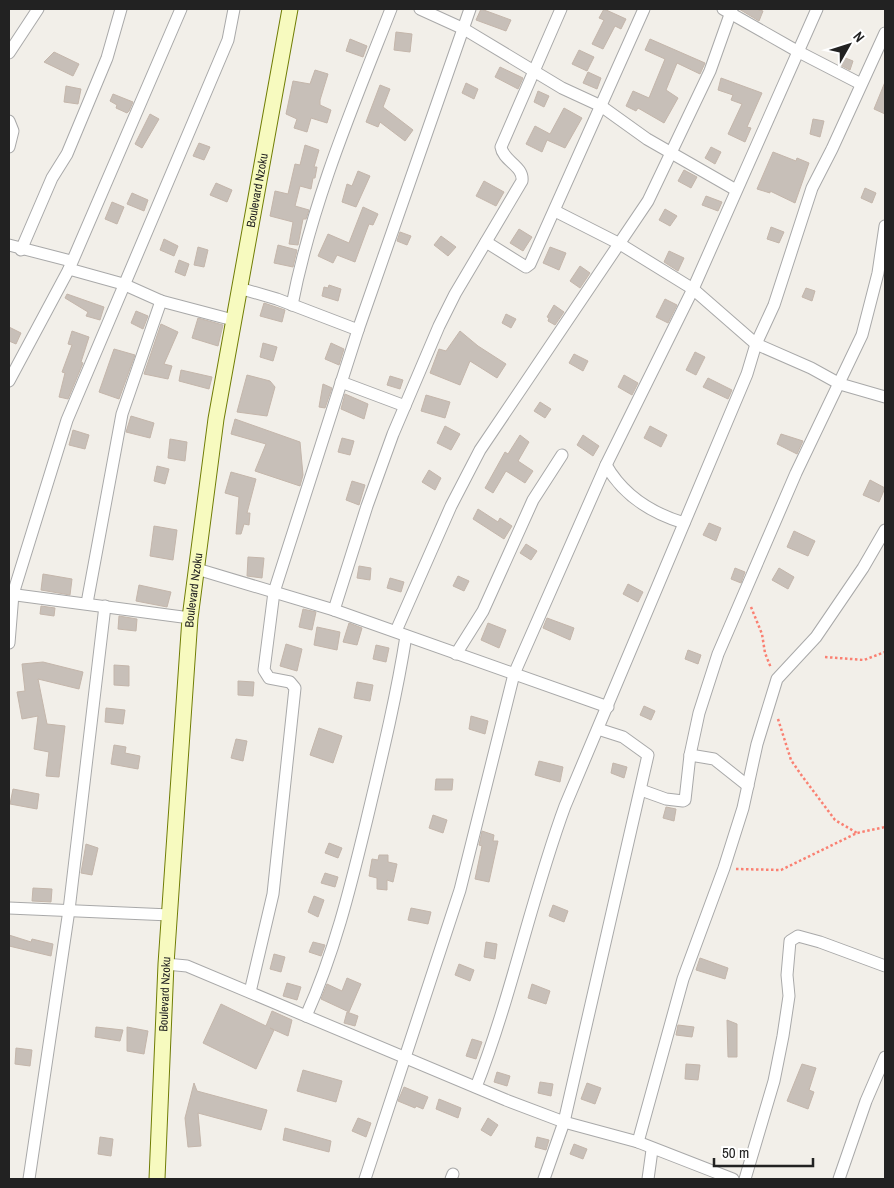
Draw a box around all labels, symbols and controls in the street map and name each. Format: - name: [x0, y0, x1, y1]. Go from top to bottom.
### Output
- north arrow: [824, 20, 874, 70]
- text: N: [849, 28, 869, 46]
- street label: Boulevard Nzoku: [243, 152, 272, 229]
- street label: Boulevard Nzoku: [181, 552, 206, 628]
- street label: Boulevard Nzoku: [155, 956, 174, 1032]
- scale bar: [714, 1136, 813, 1168]
- text: 50 m: [722, 1142, 749, 1163]

